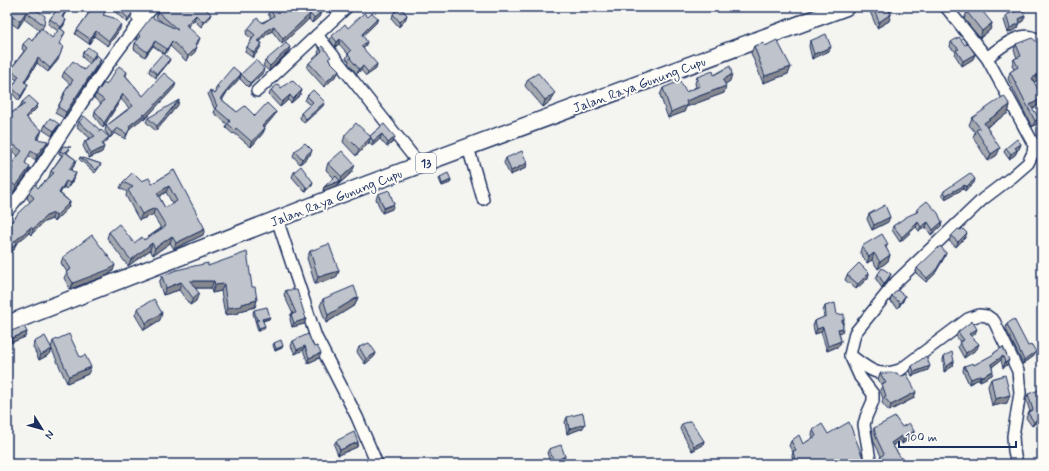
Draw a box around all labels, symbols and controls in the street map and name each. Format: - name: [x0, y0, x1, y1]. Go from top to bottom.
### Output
- street label: Jalan Raya Gunung Cupu: [571, 53, 709, 118]
- road number: 13: [416, 153, 436, 173]
- street label: Jalan Raya Gunung Cupu: [268, 165, 406, 232]
- north arrow: [22, 409, 62, 449]
- scale bar: [899, 423, 1016, 449]
- text: N: [41, 427, 57, 442]
- text: 100 m: [905, 430, 937, 446]

